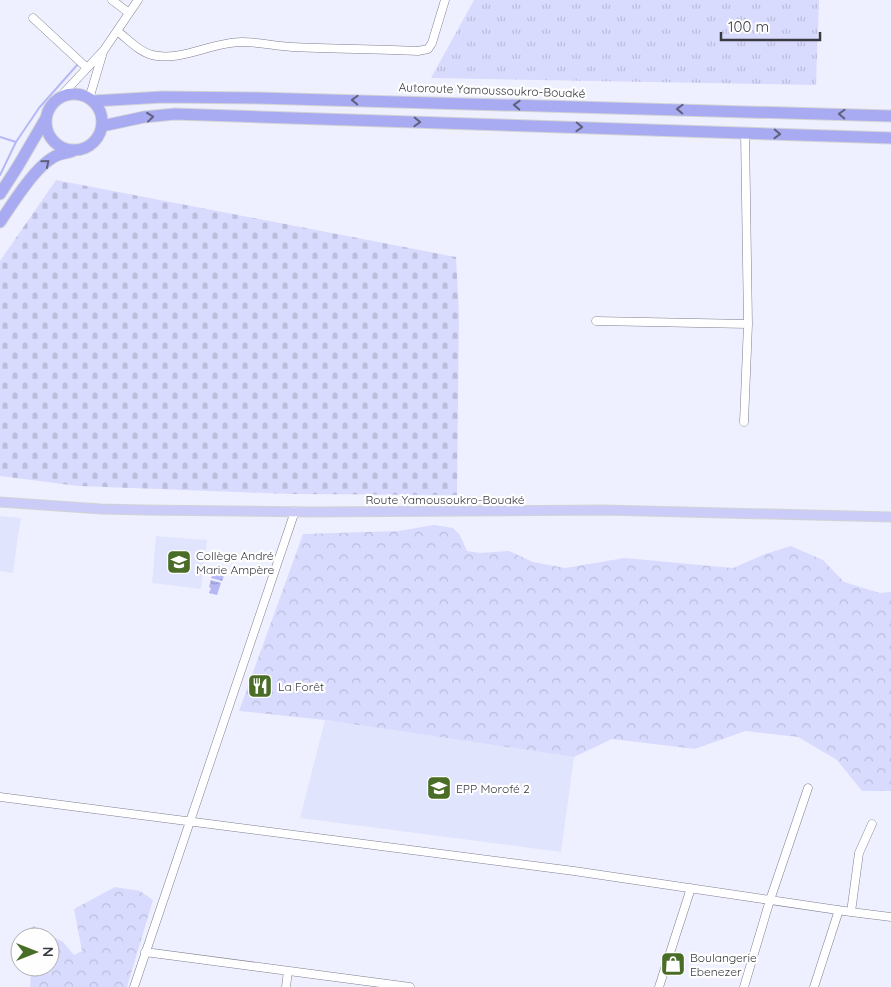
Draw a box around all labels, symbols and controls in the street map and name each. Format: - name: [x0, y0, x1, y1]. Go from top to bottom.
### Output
- scale bar: [721, 10, 820, 42]
- text: 100 m: [728, 17, 769, 36]
- street label: Autoroute Yamoussoukro-Bouaké: [398, 79, 586, 101]
- one-way arrow: [351, 95, 359, 106]
- one-way arrow: [513, 100, 521, 110]
- one-way arrow: [676, 104, 684, 114]
- one-way arrow: [838, 108, 846, 119]
- one-way arrow: [146, 112, 154, 123]
- one-way arrow: [414, 117, 421, 127]
- one-way arrow: [576, 122, 584, 132]
- one-way arrow: [773, 128, 781, 139]
- one-way arrow: [41, 160, 50, 169]
- street label: Route Yamousoukro-Bouaké: [365, 492, 525, 507]
- place label: Collège André Marie Ampère: [196, 548, 275, 577]
- school or university icon: Collège André Marie Ampère: [166, 549, 192, 575]
- restaurant icon: La Forêt: [247, 673, 273, 699]
- place label: La Forêt: [278, 679, 324, 694]
- school or university icon: EPP Morofé 2: [426, 775, 452, 801]
- place label: EPP Morofé 2: [456, 781, 530, 796]
- north arrow: [10, 927, 60, 977]
- text: N: [39, 947, 57, 957]
- place label: Boulangerie Ebenezer: [690, 950, 757, 979]
- shop icon: Boulangerie Ebenezer: [660, 951, 686, 977]

